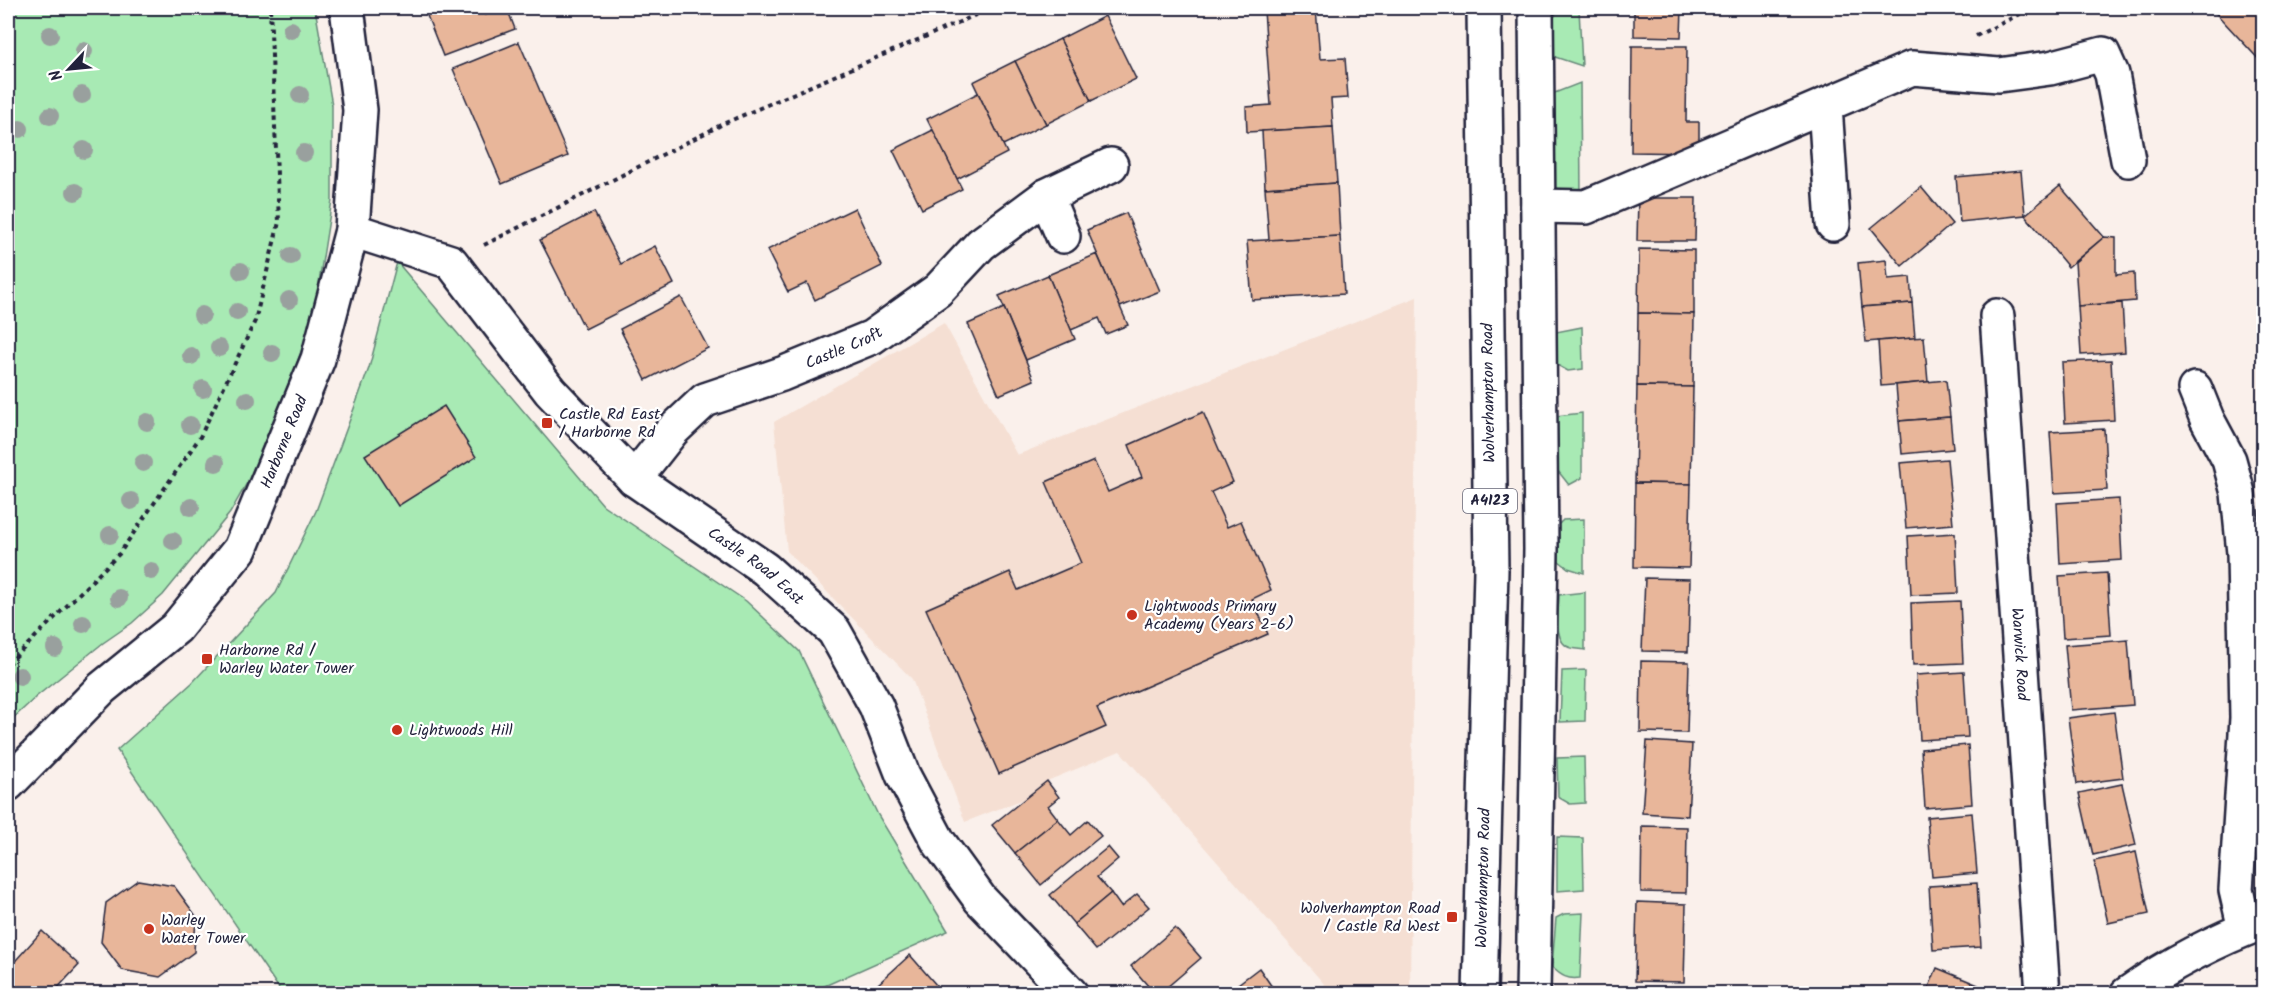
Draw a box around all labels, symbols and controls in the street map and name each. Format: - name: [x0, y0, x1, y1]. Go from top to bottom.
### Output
- north arrow: [39, 39, 99, 99]
- text: N: [43, 65, 70, 85]
- street label: Castle Croft: [801, 320, 889, 376]
- street label: Wolverhampton Road: [1475, 322, 1503, 463]
- street label: Harborne Road: [254, 391, 315, 492]
- place label: Castle Rd East / Harborne Rd: [559, 402, 661, 445]
- marker: Castle Rd East / Harborne Rd: [540, 416, 554, 430]
- road number: A4123: [1463, 489, 1517, 513]
- street label: Castle Road East: [702, 521, 810, 611]
- place label: Lightwoods Primary Academy (Years 2-6): [1144, 594, 1294, 637]
- street label: Warwick Road: [2004, 607, 2036, 703]
- marker: Lightwoods Primary Academy (Years 2-6): [1125, 608, 1139, 622]
- place label: Harborne Rd / Warley Water Tower: [219, 638, 355, 681]
- marker: Harborne Rd / Warley Water Tower: [200, 652, 214, 666]
- place label: Lightwoods Hill: [409, 718, 513, 743]
- marker: Lightwoods Hill: [390, 723, 404, 737]
- street label: Wolverhampton Road: [1469, 807, 1497, 948]
- place label: Wolverhampton Road / Castle Rd West: [1300, 896, 1441, 939]
- place label: Warley Water Tower: [161, 908, 247, 951]
- marker: Wolverhampton Road / Castle Rd West: [1445, 910, 1459, 924]
- marker: Warley Water Tower: [142, 922, 156, 936]

